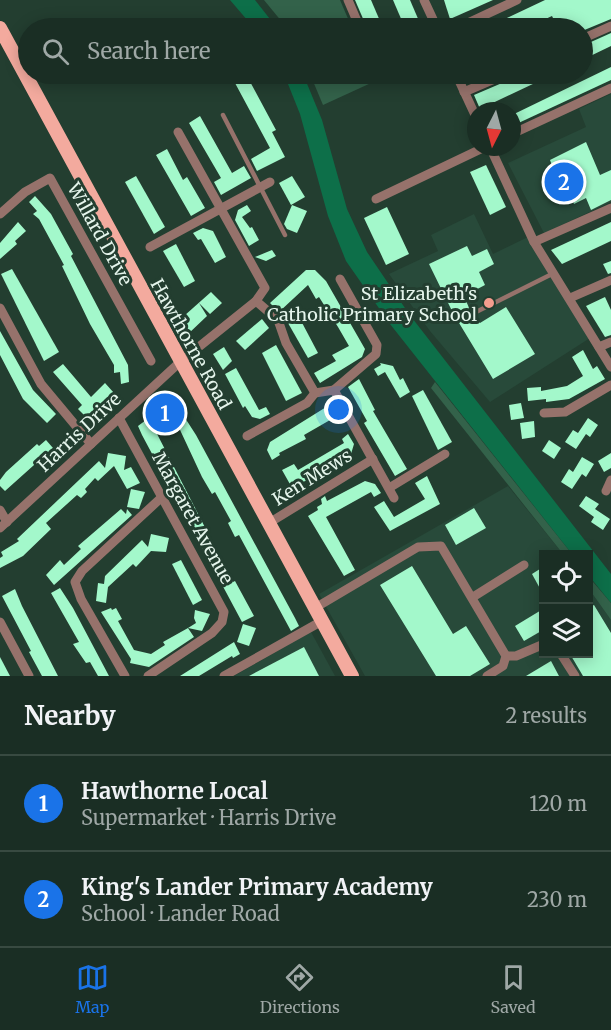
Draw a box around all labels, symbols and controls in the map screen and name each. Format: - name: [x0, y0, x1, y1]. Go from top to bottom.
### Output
- search box: [18, 18, 593, 84]
- icon: search: [39, 35, 72, 68]
- text: Search here: [87, 37, 210, 65]
- north arrow: [467, 102, 521, 156]
- pin: 2: [544, 160, 584, 204]
- street label: Willard Drive: [62, 178, 138, 289]
- street label: Hawthorne Road: [146, 275, 237, 414]
- place label: St Elizabeth's Catholic Primary School: [267, 282, 477, 326]
- marker: St Elizabeth's Catholic Primary School: [482, 296, 496, 310]
- street label: Harris Drive: [32, 387, 126, 477]
- pin: 1: [146, 390, 184, 436]
- your location: [324, 395, 353, 424]
- street label: Ken Mews: [268, 443, 356, 510]
- street label: Margaret Avenue: [147, 448, 239, 588]
- map controls: [539, 550, 593, 658]
- button: locate: [539, 550, 593, 604]
- button: layers: [539, 604, 593, 658]
- text: Nearby: [24, 699, 116, 732]
- text: 2 results: [505, 703, 587, 728]
- text: Hawthorne Local: [81, 777, 268, 805]
- text: 1: [39, 791, 48, 816]
- text: 120 m: [529, 791, 587, 816]
- text: Supermarket · Harris Drive: [81, 805, 336, 830]
- text: King's Lander Primary Academy: [81, 873, 433, 901]
- text: 2: [38, 887, 49, 912]
- text: 230 m: [527, 887, 587, 912]
- text: School · Lander Road: [81, 901, 280, 926]
- tab: Map: [75, 961, 109, 1017]
- tab: Directions: [260, 961, 340, 1017]
- tab: Saved: [490, 961, 536, 1017]

